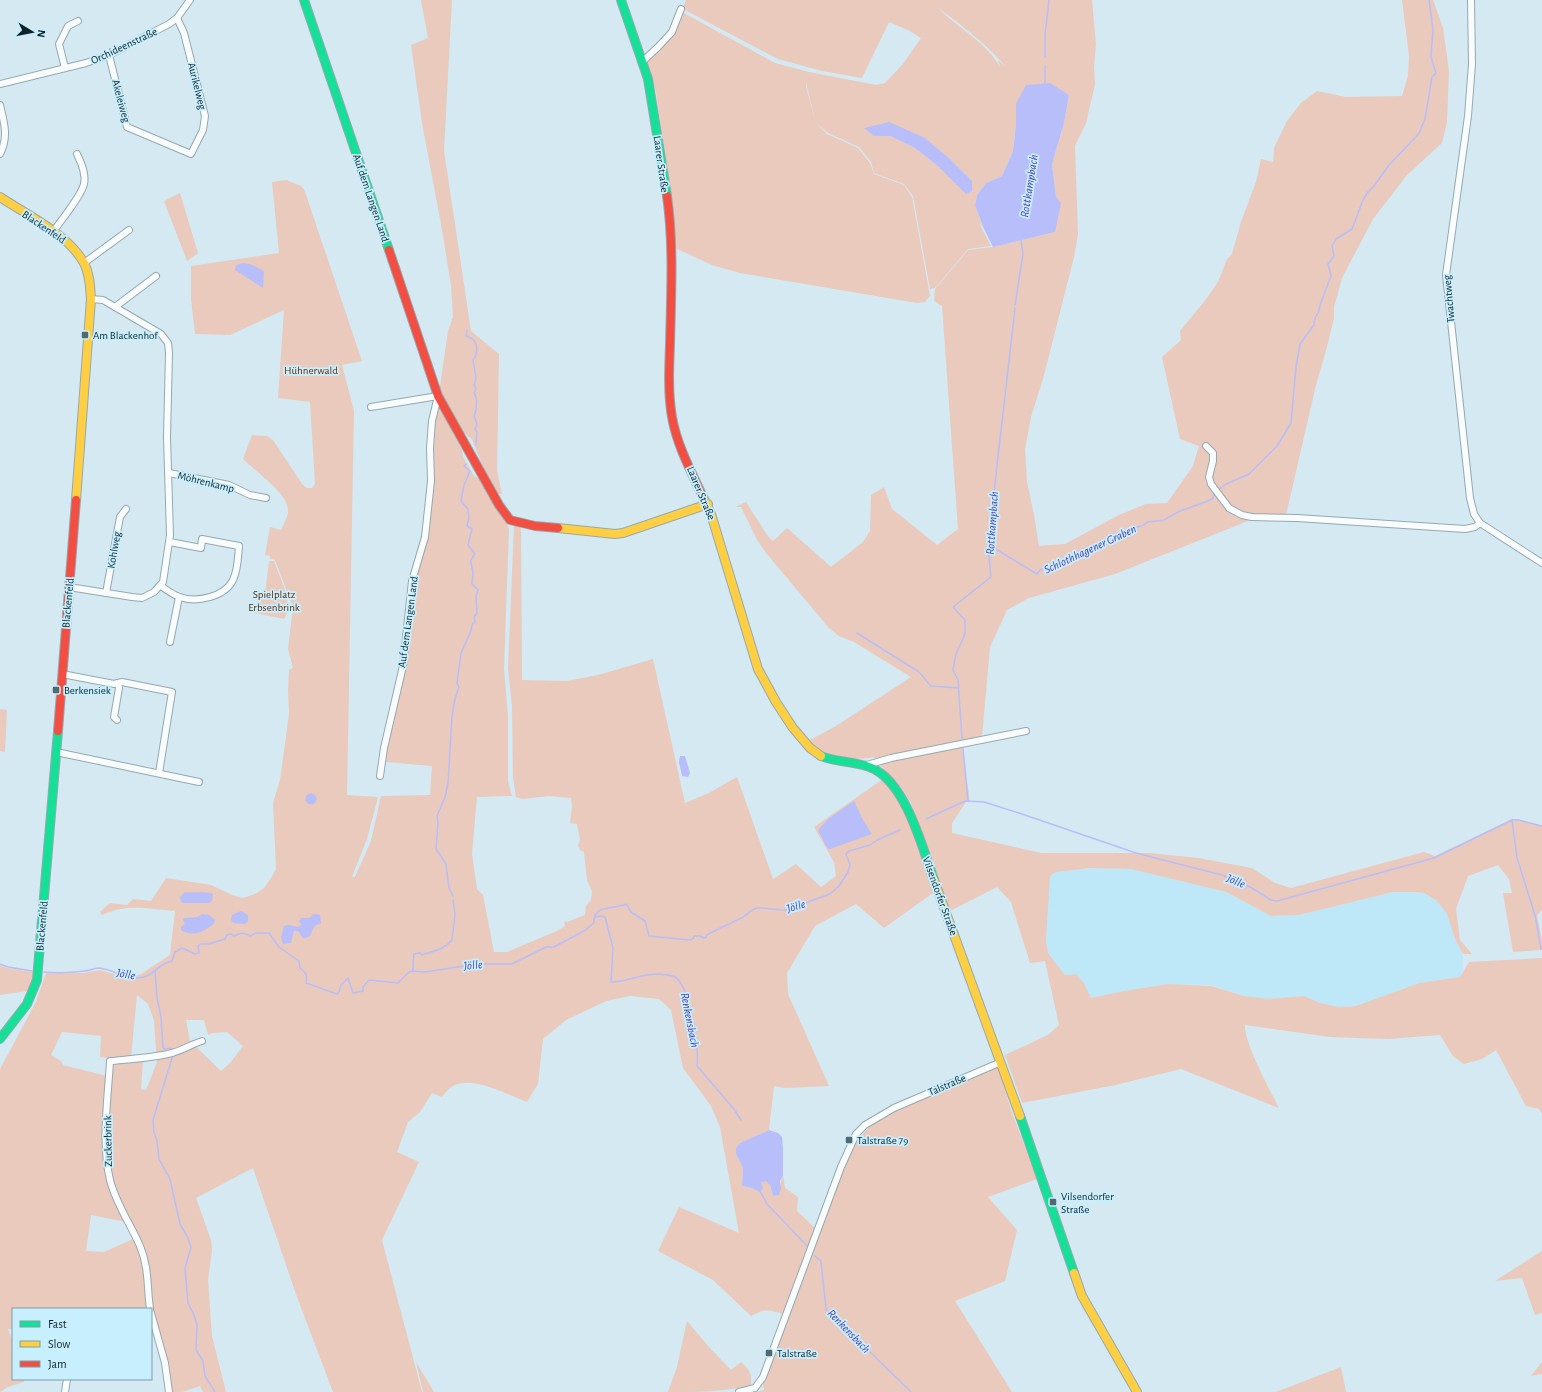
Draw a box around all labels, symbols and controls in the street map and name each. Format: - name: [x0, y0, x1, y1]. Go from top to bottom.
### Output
- north arrow: [12, 12, 52, 52]
- street label: Orchideenstraße: [89, 26, 159, 66]
- text: N: [35, 29, 47, 38]
- street label: Aurikelweg: [186, 61, 208, 111]
- street label: Akeleiweg: [110, 78, 132, 124]
- street label: Laarer Straße: [652, 135, 670, 193]
- street label: Auf dem Langen Land: [351, 153, 391, 244]
- water label: Rottkampbach: [1018, 154, 1041, 219]
- street label: Blackenfeld: [20, 208, 68, 246]
- street label: Twachtweg: [1441, 274, 1457, 323]
- marker: Am Blackenhof: [80, 330, 90, 340]
- place label: Am Blackenhof: [93, 330, 158, 341]
- park label: Hühnerwald: [284, 365, 338, 376]
- street label: Laarer Straße: [685, 465, 717, 521]
- street label: Möhrenkamp: [177, 470, 236, 494]
- water label: Rottkampbach: [984, 491, 1001, 555]
- water label: Schlothhagener Graben: [1042, 522, 1138, 576]
- street label: Kohlweg: [105, 530, 123, 569]
- street label: Auf dem Langen Land: [396, 575, 420, 668]
- street label: Blackenfeld: [60, 577, 76, 628]
- park label: Spielplatz Erbsenbrink: [248, 589, 300, 613]
- marker: Berkensiek: [51, 685, 61, 695]
- place label: Berkensiek: [64, 685, 111, 696]
- street label: Vilsendorfer Straße: [921, 855, 959, 937]
- water label: Jölle: [1224, 871, 1247, 890]
- water label: Jölle: [784, 898, 807, 915]
- street label: Blackenfeld: [34, 900, 50, 951]
- water label: Jölle: [462, 958, 483, 972]
- water label: Jölle: [115, 966, 137, 982]
- water label: Renkensbach: [679, 992, 701, 1048]
- street label: Talstraße: [927, 1072, 967, 1098]
- street label: Zuckerbrink: [102, 1115, 114, 1167]
- marker: Talstraße 79: [844, 1135, 854, 1145]
- place label: Talstraße 79: [857, 1135, 908, 1146]
- place label: Vilsendorfer Straße: [1061, 1191, 1114, 1215]
- marker: Vilsendorfer Straße: [1048, 1197, 1058, 1207]
- water label: Renkensbach: [825, 1307, 873, 1355]
- legend: [12, 1308, 152, 1380]
- text: Fast: [48, 1318, 67, 1330]
- text: Slow: [48, 1338, 70, 1350]
- marker: Talstraße: [764, 1348, 774, 1358]
- place label: Talstraße: [777, 1348, 817, 1359]
- text: Jam: [48, 1358, 67, 1370]

